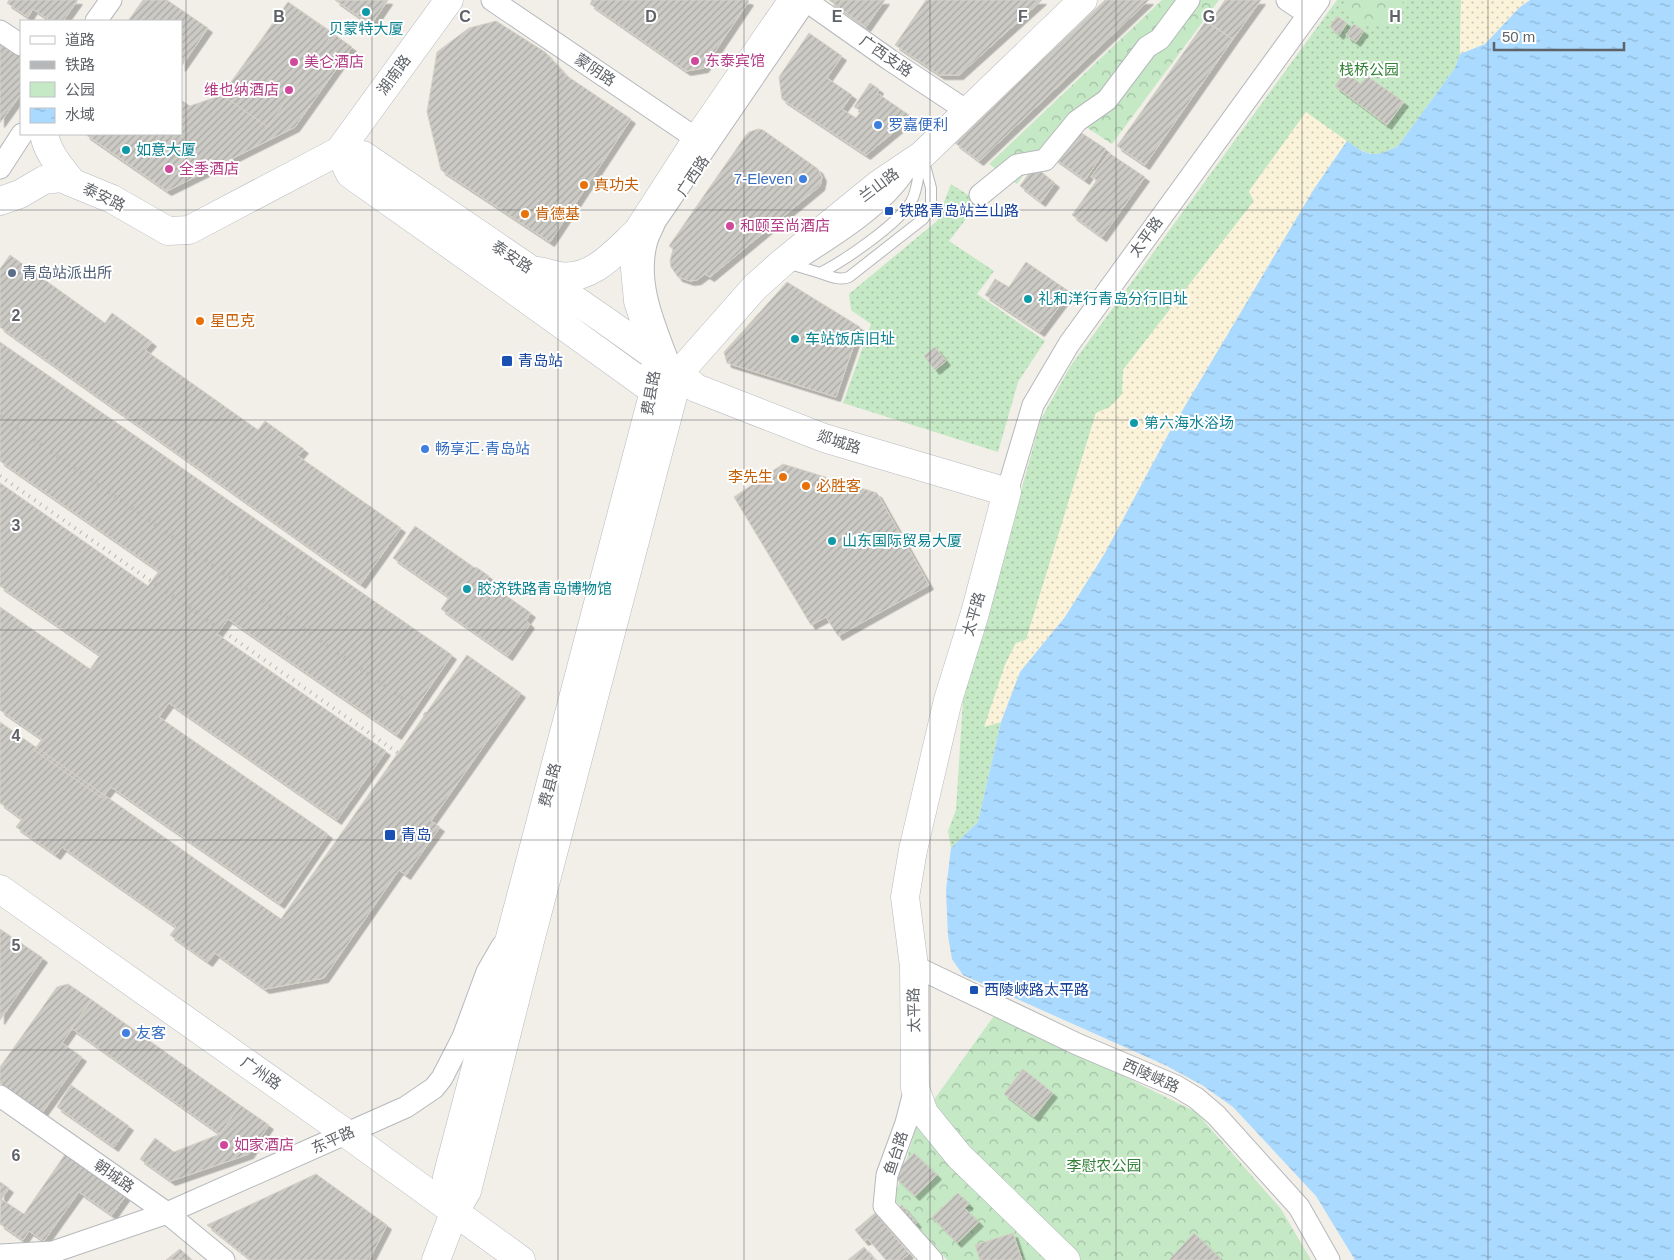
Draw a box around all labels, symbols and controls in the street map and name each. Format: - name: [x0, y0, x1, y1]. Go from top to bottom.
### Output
- marker: 贝蒙特大厦: [360, 6, 372, 18]
- text: B: [273, 8, 285, 25]
- text: C: [459, 8, 471, 25]
- text: D: [645, 8, 657, 25]
- text: E: [832, 8, 843, 25]
- text: F: [1018, 8, 1028, 25]
- text: G: [1203, 8, 1215, 25]
- text: H: [1389, 8, 1401, 25]
- legend: [20, 20, 182, 135]
- place label: 贝蒙特大厦: [328, 20, 404, 37]
- scale bar: [1494, 20, 1624, 52]
- text: 50 m: [1502, 28, 1535, 45]
- text: 道路: [65, 31, 95, 48]
- street label: 广西支路: [857, 31, 916, 80]
- street label: 蒙阴路: [572, 50, 619, 89]
- street label: 湖南路: [373, 52, 414, 98]
- place label: 东泰宾馆: [705, 52, 765, 69]
- place label: 美仑酒店: [304, 53, 364, 70]
- marker: 东泰宾馆: [689, 55, 701, 67]
- text: 铁路: [65, 56, 95, 73]
- marker: 美仑酒店: [288, 56, 300, 68]
- park label: 栈桥公园: [1339, 61, 1399, 78]
- text: 公园: [65, 81, 95, 98]
- place label: 维也纳酒店: [204, 81, 279, 98]
- marker: 维也纳酒店: [283, 84, 295, 96]
- text: 水域: [65, 106, 95, 123]
- place label: 罗嘉便利: [888, 116, 948, 133]
- marker: 罗嘉便利: [872, 119, 884, 131]
- place label: 如意大厦: [136, 141, 196, 158]
- marker: 如意大厦: [120, 144, 132, 156]
- street label: 广西路: [673, 152, 712, 199]
- place label: 全季酒店: [179, 160, 239, 177]
- marker: 全季酒店: [163, 163, 175, 175]
- street label: 兰山路: [856, 164, 902, 205]
- place label: 7-Eleven: [734, 170, 793, 187]
- marker: 7-Eleven: [797, 173, 809, 185]
- place label: 真功夫: [594, 176, 639, 193]
- street label: 泰安路: [80, 179, 128, 214]
- marker: 真功夫: [578, 179, 590, 191]
- place label: 铁路青岛站兰山路: [899, 202, 1019, 219]
- place label: 肯德基: [535, 205, 580, 222]
- marker: 铁路青岛站兰山路: [883, 205, 895, 217]
- marker: 肯德基: [519, 208, 531, 220]
- street label: 太平路: [1125, 214, 1166, 260]
- place label: 和颐至尚酒店: [740, 217, 830, 234]
- marker: 和颐至尚酒店: [724, 220, 736, 232]
- street label: 泰安路: [489, 237, 536, 276]
- place label: 青岛站派出所: [22, 264, 112, 281]
- marker: 青岛站派出所: [6, 267, 18, 279]
- place label: 礼和洋行青岛分行旧址: [1038, 290, 1188, 307]
- marker: 礼和洋行青岛分行旧址: [1022, 293, 1034, 305]
- text: 2: [12, 307, 21, 324]
- place label: 星巴克: [210, 312, 255, 329]
- marker: 星巴克: [194, 315, 206, 327]
- place label: 车站饭店旧址: [805, 330, 895, 347]
- marker: 车站饭店旧址: [789, 333, 801, 345]
- place label: 青岛站: [518, 352, 563, 369]
- marker: 青岛站: [500, 354, 514, 368]
- street label: 费县路: [638, 369, 663, 417]
- place label: 第六海水浴场: [1144, 414, 1234, 431]
- marker: 第六海水浴场: [1128, 417, 1140, 429]
- street label: 郯城路: [815, 426, 863, 457]
- place label: 畅享汇·青岛站: [435, 440, 530, 457]
- marker: 畅享汇·青岛站: [419, 443, 431, 455]
- place label: 李先生: [728, 468, 773, 485]
- marker: 李先生: [777, 471, 789, 483]
- place label: 必胜客: [816, 477, 861, 494]
- marker: 必胜客: [800, 480, 812, 492]
- text: 3: [12, 517, 21, 534]
- place label: 山东国际贸易大厦: [842, 532, 962, 549]
- marker: 山东国际贸易大厦: [826, 535, 838, 547]
- place label: 胶济铁路青岛博物馆: [477, 580, 612, 597]
- marker: 胶济铁路青岛博物馆: [461, 583, 473, 595]
- street label: 太平路: [959, 590, 988, 638]
- text: 4: [12, 727, 21, 744]
- street label: 费县路: [535, 761, 564, 809]
- place label: 青岛: [401, 826, 431, 843]
- marker: 青岛: [383, 828, 397, 842]
- text: 5: [12, 937, 21, 954]
- place label: 西陵峡路太平路: [984, 981, 1089, 998]
- marker: 西陵峡路太平路: [968, 984, 980, 996]
- street label: 太平路: [905, 987, 922, 1033]
- place label: 友客: [136, 1024, 166, 1041]
- marker: 友客: [120, 1027, 132, 1039]
- street label: 广州路: [238, 1053, 285, 1092]
- street label: 西陵峡路: [1120, 1056, 1182, 1096]
- street label: 东平路: [309, 1123, 357, 1156]
- street label: 鱼台路: [880, 1129, 911, 1177]
- place label: 如家酒店: [234, 1136, 294, 1153]
- marker: 如家酒店: [218, 1139, 230, 1151]
- text: 6: [12, 1147, 21, 1164]
- street label: 朝城路: [91, 1156, 138, 1195]
- park label: 李慰农公园: [1066, 1157, 1142, 1174]

